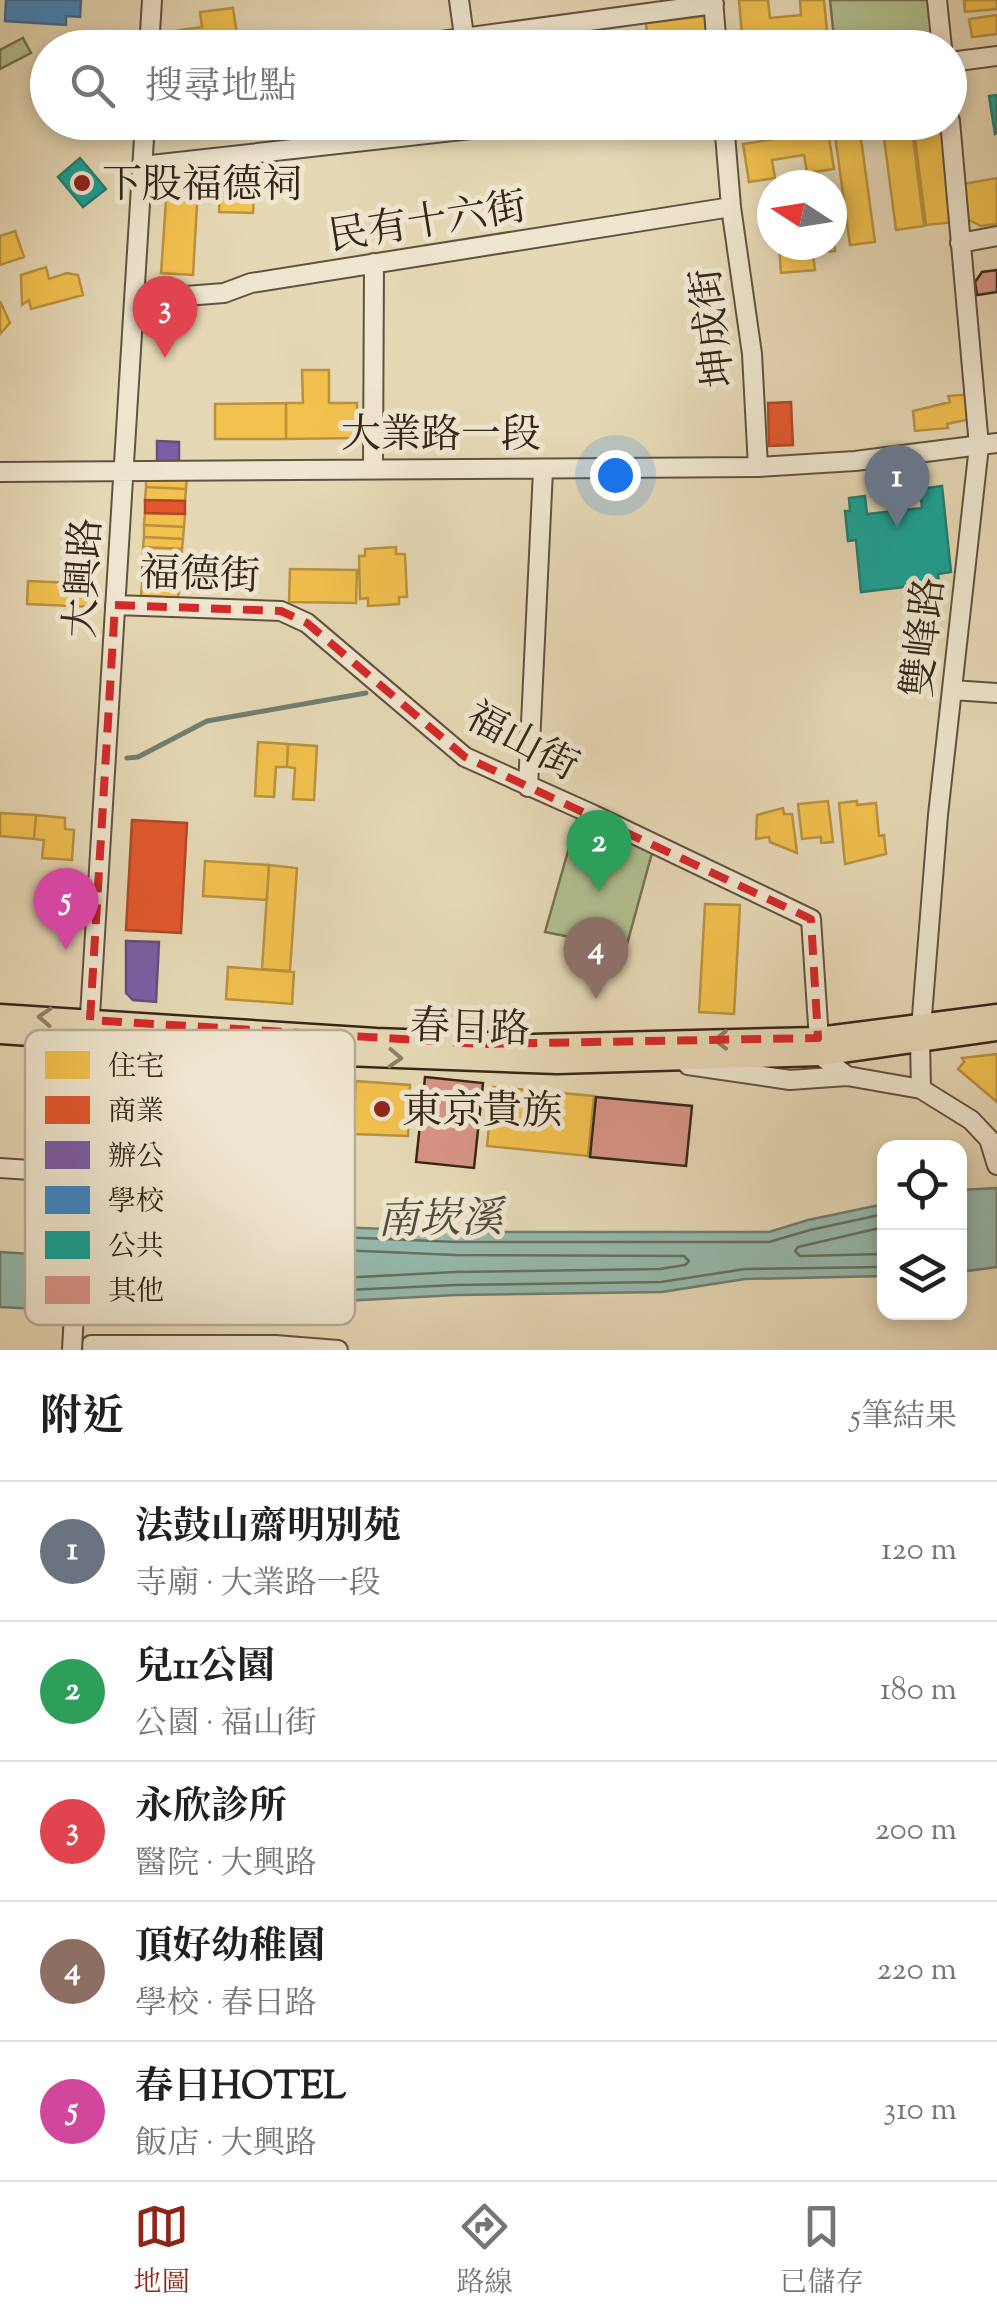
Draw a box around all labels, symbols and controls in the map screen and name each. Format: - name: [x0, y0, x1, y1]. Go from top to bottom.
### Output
- search box: [30, 30, 967, 140]
- icon: search: [65, 58, 120, 113]
- text: 搜尋地點: [145, 62, 297, 116]
- place label: 下股福德祠: [102, 159, 302, 216]
- north arrow: [757, 170, 847, 260]
- marker: 下股福德祠: [71, 172, 93, 194]
- street label: 民有十六街: [324, 181, 531, 268]
- street label: 坤成街: [680, 264, 751, 390]
- pin: 3: [132, 276, 198, 358]
- street label: 大業路一段: [341, 409, 541, 466]
- pin: 1: [864, 444, 930, 527]
- your location: [590, 450, 641, 501]
- street label: 大興路: [55, 517, 118, 640]
- street label: 福德街: [139, 547, 261, 608]
- street label: 雙峰路: [892, 575, 961, 700]
- street label: 福山街: [455, 691, 587, 797]
- pin: 2: [566, 810, 632, 892]
- pin: 5: [34, 868, 98, 950]
- pin: 4: [564, 916, 628, 999]
- street label: 春日路: [409, 1000, 531, 1061]
- one-way arrow: [36, 1007, 52, 1028]
- one-way arrow: [712, 1029, 728, 1050]
- legend: [25, 1030, 355, 1325]
- one-way arrow: [388, 1047, 404, 1068]
- text: 住宅: [108, 1048, 164, 1088]
- place label: 東京貴族: [402, 1085, 562, 1142]
- text: 商業: [108, 1093, 164, 1133]
- marker: 東京貴族: [371, 1098, 393, 1120]
- text: 辦公: [108, 1138, 164, 1178]
- map controls: [877, 1140, 967, 1320]
- button: locate: [877, 1140, 967, 1230]
- text: 學校: [108, 1183, 164, 1223]
- water label: 南崁溪: [377, 1191, 508, 1253]
- text: 公共: [108, 1228, 164, 1268]
- button: layers: [877, 1230, 967, 1320]
- text: 其他: [108, 1273, 164, 1313]
- text: 附近: [40, 1389, 124, 1449]
- text: 5筆結果: [850, 1395, 957, 1441]
- text: 法鼓山齋明別苑: [135, 1502, 401, 1556]
- text: 1: [67, 1528, 78, 1574]
- text: 120 m: [881, 1528, 957, 1574]
- text: 寺廟 · 大業路一段: [135, 1562, 381, 1608]
- text: 兒11公園: [135, 1642, 275, 1696]
- text: 2: [65, 1668, 80, 1714]
- text: 180 m: [880, 1668, 957, 1714]
- text: 公園 · 福山街: [135, 1702, 317, 1748]
- text: 永欣診所: [135, 1782, 287, 1836]
- text: 3: [66, 1808, 79, 1854]
- text: 200 m: [875, 1808, 957, 1854]
- text: 醫院 · 大興路: [135, 1842, 317, 1888]
- text: 頂好幼稚園: [135, 1922, 325, 1976]
- text: 4: [64, 1948, 81, 1994]
- text: 220 m: [877, 1948, 957, 1994]
- text: 學校 · 春日路: [135, 1982, 317, 2028]
- text: 春日HOTEL: [135, 2062, 346, 2116]
- text: 5: [67, 2088, 78, 2134]
- text: 310 m: [883, 2088, 957, 2134]
- text: 飯店 · 大興路: [135, 2122, 317, 2168]
- tab: 地圖: [133, 2199, 190, 2304]
- tab: 路線: [456, 2199, 513, 2304]
- tab: 已儲存: [779, 2199, 864, 2304]

